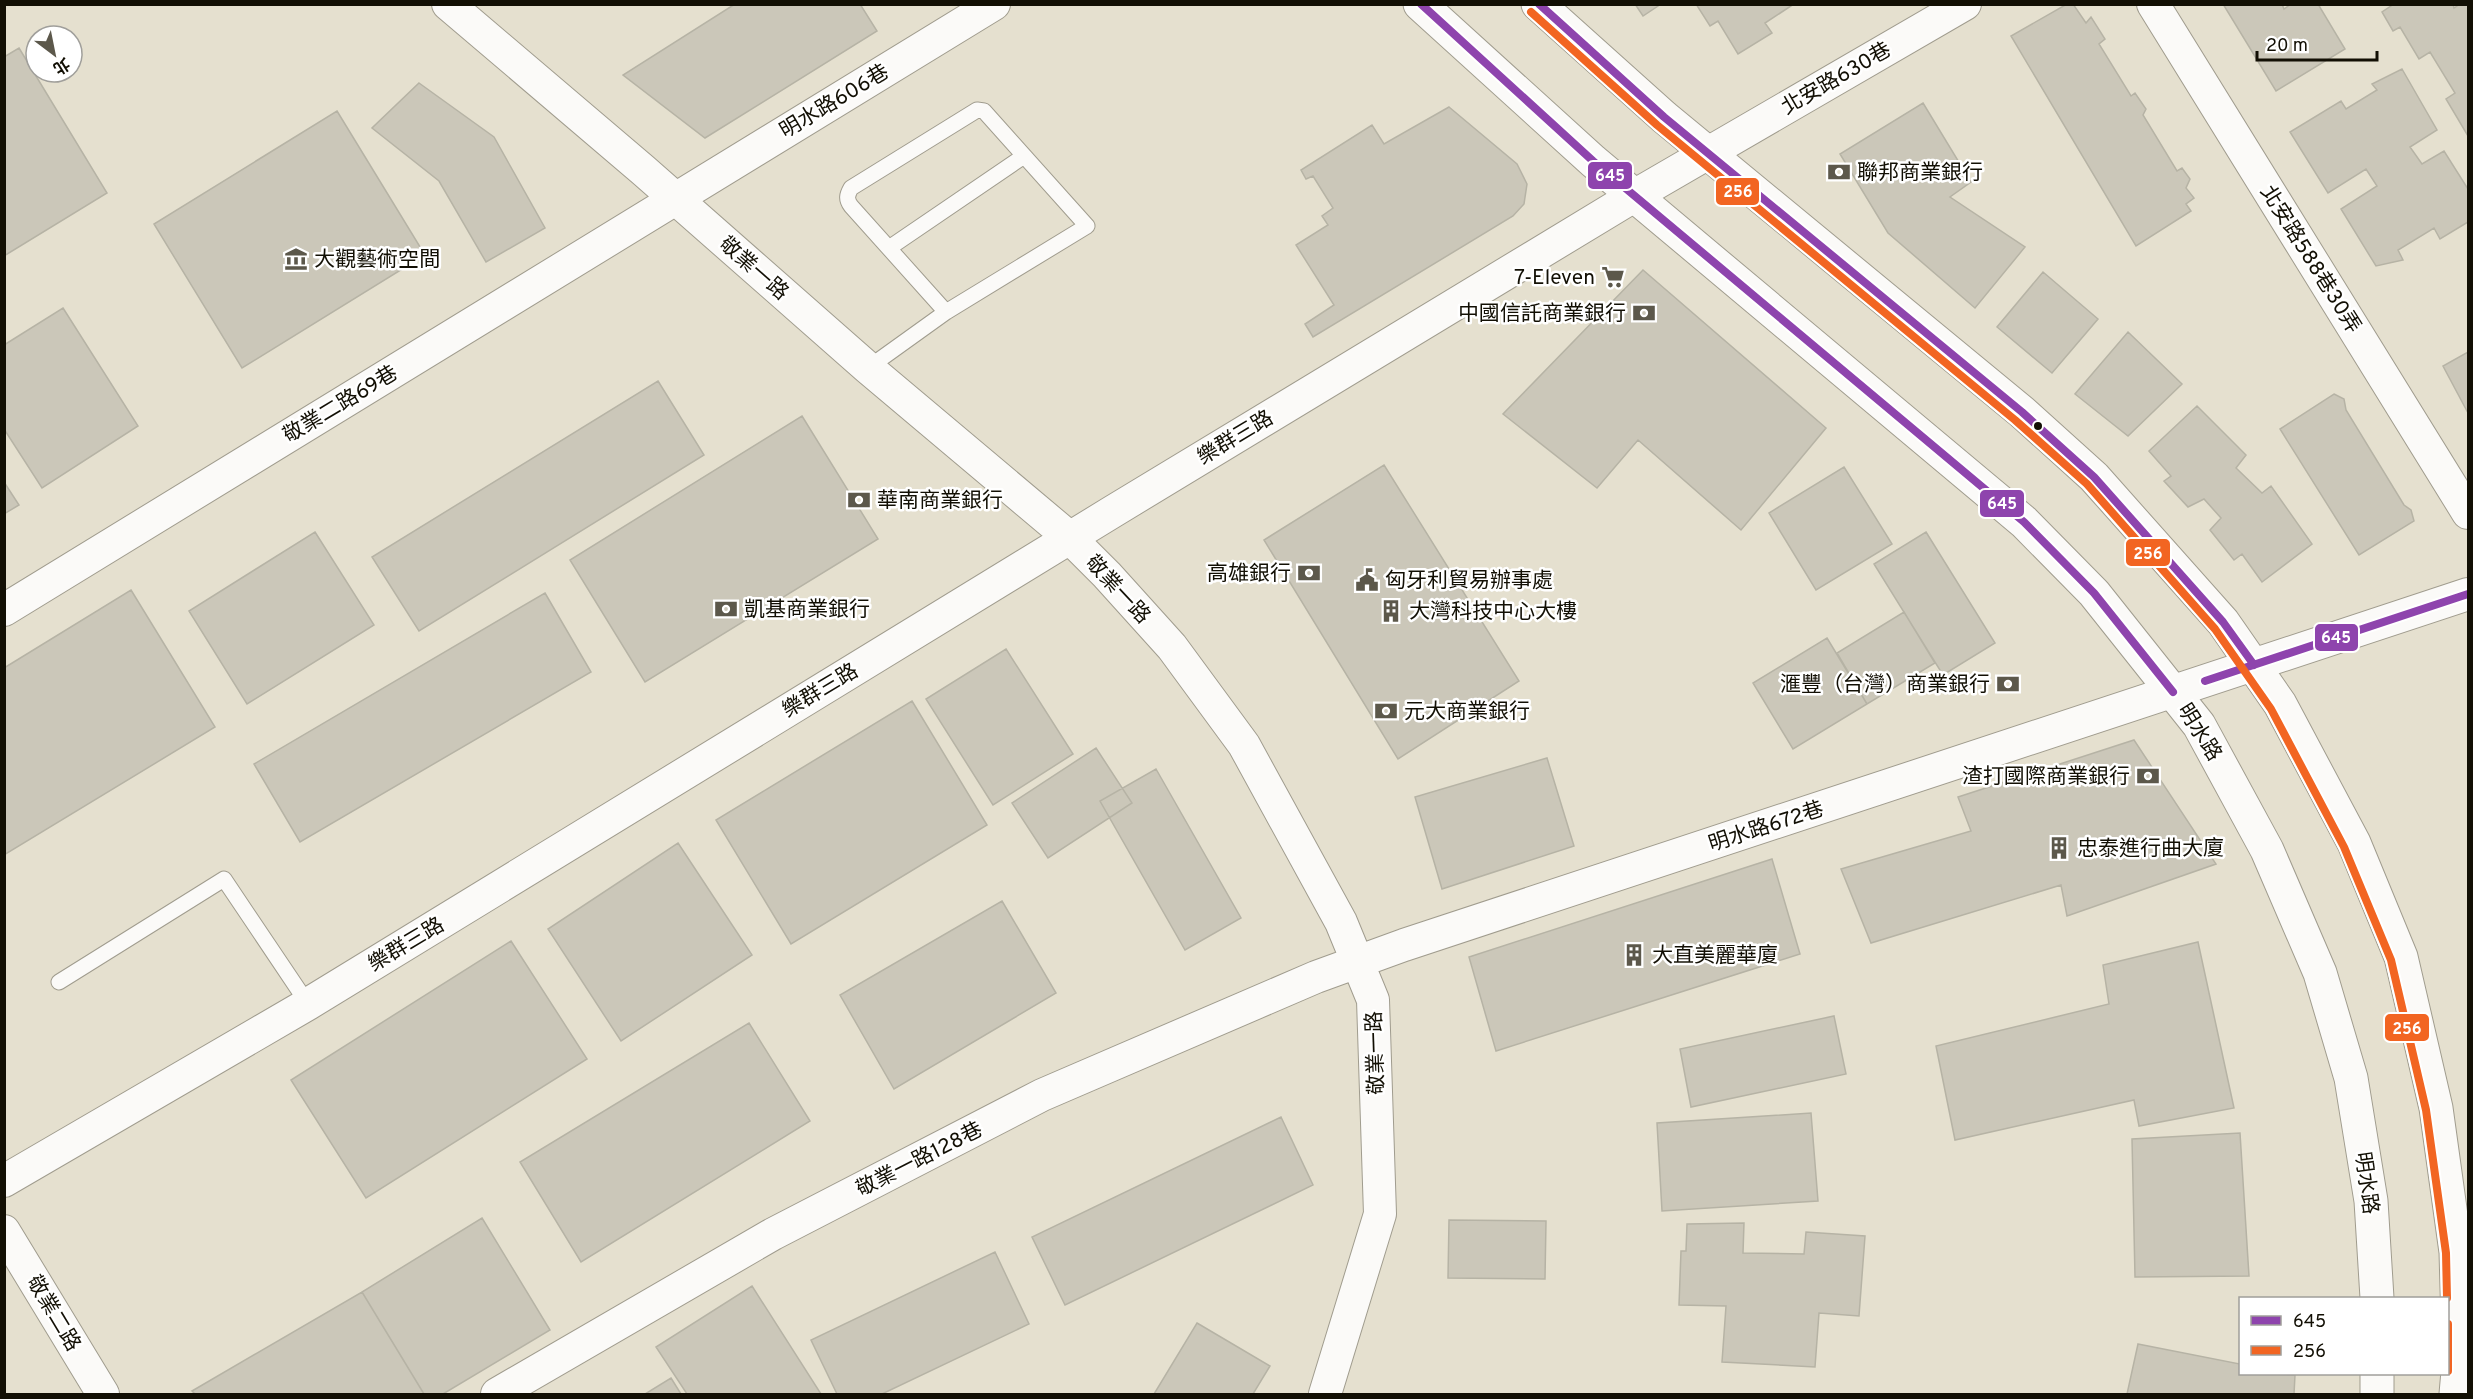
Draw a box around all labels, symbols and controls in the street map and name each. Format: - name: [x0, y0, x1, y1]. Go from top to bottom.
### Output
- north arrow: [24, 24, 84, 84]
- scale bar: [2257, 24, 2377, 62]
- text: 20 m: [2266, 35, 2308, 58]
- street label: 北安路630巷: [1777, 37, 1897, 122]
- text: 北: [49, 52, 73, 78]
- street label: 明水路606巷: [775, 59, 894, 145]
- bank icon: 聯邦商業銀行: [1826, 159, 1852, 185]
- place label: 聯邦商業銀行: [1857, 160, 1983, 187]
- line badge: 645: [1587, 161, 1633, 190]
- text: 645: [1595, 167, 1625, 187]
- line badge: 256: [1715, 177, 1760, 206]
- street label: 北安路588巷30弄: [2253, 181, 2366, 339]
- text: 256: [1723, 183, 1753, 203]
- street label: 敬業一路: [712, 231, 794, 307]
- museum icon: 大觀藝術空間: [283, 246, 309, 272]
- place label: 大觀藝術空間: [314, 247, 440, 274]
- supermarket icon: 7-Eleven: [1600, 264, 1626, 290]
- place label: 7-Eleven: [1514, 265, 1595, 292]
- bank icon: 中國信託商業銀行: [1631, 300, 1657, 326]
- place label: 中國信託商業銀行: [1458, 301, 1626, 328]
- street label: 敬業二路69巷: [278, 360, 403, 450]
- street label: 樂群三路: [1193, 405, 1279, 471]
- unlabelled marker: [2032, 420, 2044, 432]
- bank icon: 華南商業銀行: [846, 487, 872, 513]
- place label: 華南商業銀行: [877, 488, 1003, 515]
- line badge: 645: [1979, 489, 2025, 518]
- text: 645: [1987, 495, 2017, 515]
- line badge: 256: [2125, 538, 2171, 567]
- text: 256: [2133, 545, 2163, 565]
- street label: 敬業一路: [1078, 550, 1155, 630]
- bank icon: 高雄銀行: [1296, 560, 1322, 586]
- place label: 高雄銀行: [1207, 561, 1291, 588]
- public building icon: 匈牙利貿易辦事處: [1354, 567, 1380, 593]
- place label: 匈牙利貿易辦事處: [1385, 568, 1553, 595]
- bank icon: 凱基商業銀行: [713, 596, 739, 622]
- place label: 凱基商業銀行: [744, 597, 870, 624]
- building icon: 大灣科技中心大樓: [1378, 598, 1404, 624]
- place label: 大灣科技中心大樓: [1409, 599, 1577, 626]
- line badge: 645: [2314, 623, 2359, 652]
- text: 645: [2321, 629, 2351, 649]
- street label: 樂群三路: [778, 658, 864, 724]
- bank icon: 滙豐（台灣）商業銀行: [1995, 671, 2021, 697]
- place label: 滙豐（台灣）商業銀行: [1780, 672, 1990, 699]
- bank icon: 元大商業銀行: [1373, 698, 1399, 724]
- place label: 元大商業銀行: [1404, 699, 1530, 726]
- street label: 明水路: [2171, 699, 2227, 767]
- bank icon: 渣打國際商業銀行: [2135, 763, 2161, 789]
- place label: 渣打國際商業銀行: [1962, 764, 2130, 791]
- street label: 明水路672巷: [1705, 796, 1828, 859]
- building icon: 忠泰進行曲大廈: [2046, 835, 2072, 861]
- place label: 忠泰進行曲大廈: [2077, 836, 2224, 863]
- street label: 樂群三路: [364, 912, 450, 978]
- building icon: 大直美麗華廈: [1621, 942, 1647, 968]
- place label: 大直美麗華廈: [1652, 943, 1778, 970]
- street label: 敬業一路: [1362, 1011, 1391, 1095]
- line badge: 256: [2384, 1013, 2430, 1042]
- text: 256: [2392, 1020, 2422, 1040]
- street label: 敬業一路128巷: [852, 1117, 988, 1204]
- street label: 明水路: [2348, 1150, 2383, 1216]
- street label: 敬業二路: [20, 1271, 86, 1357]
- legend: [2239, 1297, 2449, 1375]
- text: 645: [2293, 1311, 2326, 1334]
- text: 256: [2293, 1341, 2326, 1364]

